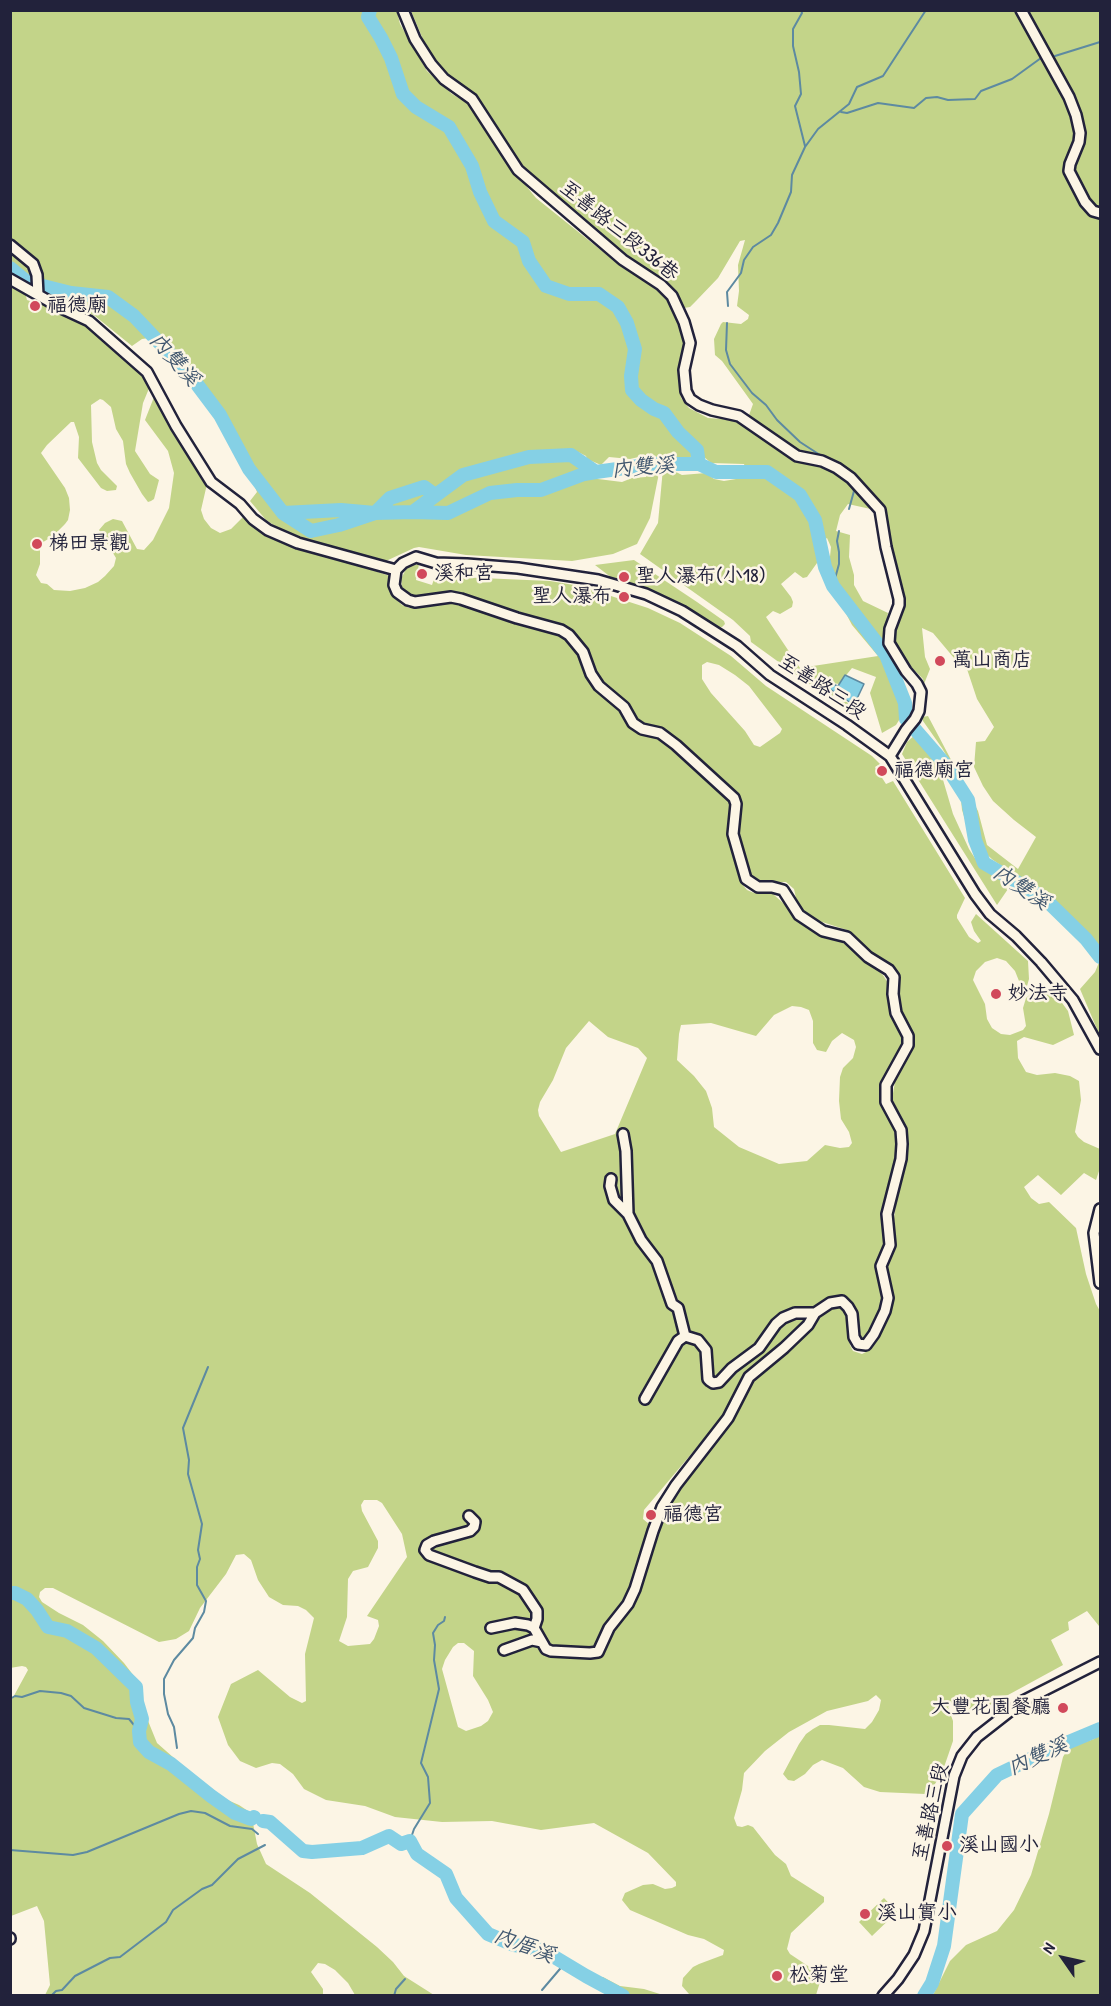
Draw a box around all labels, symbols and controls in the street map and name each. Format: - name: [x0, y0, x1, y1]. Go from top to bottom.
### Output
- street label: 至善路三段336巷: [555, 176, 683, 286]
- place label: 福德廟: [47, 294, 107, 318]
- marker: 福德廟: [28, 299, 42, 313]
- water label: 內雙溪: [144, 328, 204, 392]
- water label: 內雙溪: [611, 453, 675, 483]
- place label: 梯田景觀: [49, 532, 129, 556]
- marker: 梯田景觀: [30, 537, 44, 551]
- place label: 溪和宮: [434, 562, 494, 586]
- place label: 聖人瀑布(小18): [636, 565, 766, 589]
- marker: 溪和宮: [415, 567, 429, 581]
- marker: 聖人瀑布(小18): [617, 570, 631, 584]
- place label: 聖人瀑布: [532, 585, 612, 609]
- marker: 聖人瀑布: [617, 590, 631, 604]
- street label: 至善路三段: [774, 649, 870, 725]
- place label: 萬山商店: [952, 649, 1032, 673]
- marker: 萬山商店: [933, 654, 947, 668]
- place label: 福德廟宮: [894, 759, 974, 783]
- marker: 福德廟宮: [875, 764, 889, 778]
- water label: 內雙溪: [988, 860, 1054, 916]
- place label: 妙法寺: [1008, 982, 1068, 1006]
- marker: 妙法寺: [989, 987, 1003, 1001]
- place label: 福德宮: [663, 1503, 723, 1527]
- marker: 福德宮: [644, 1508, 658, 1522]
- place label: 大豐花園餐廳: [931, 1696, 1051, 1720]
- marker: 大豐花園餐廳: [1056, 1701, 1070, 1715]
- water label: 內雙溪: [1004, 1733, 1072, 1781]
- street label: 至善路三段: [908, 1761, 954, 1863]
- place label: 溪山國小: [959, 1834, 1039, 1858]
- marker: 溪山國小: [940, 1839, 954, 1853]
- place label: 溪山實小: [877, 1902, 957, 1926]
- marker: 溪山實小: [858, 1907, 872, 1921]
- water label: 內厝溪: [490, 1923, 558, 1969]
- north arrow: [1033, 1928, 1093, 1988]
- text: N: [1037, 1938, 1060, 1958]
- place label: 松菊堂: [789, 1964, 849, 1988]
- marker: 松菊堂: [770, 1969, 784, 1983]

